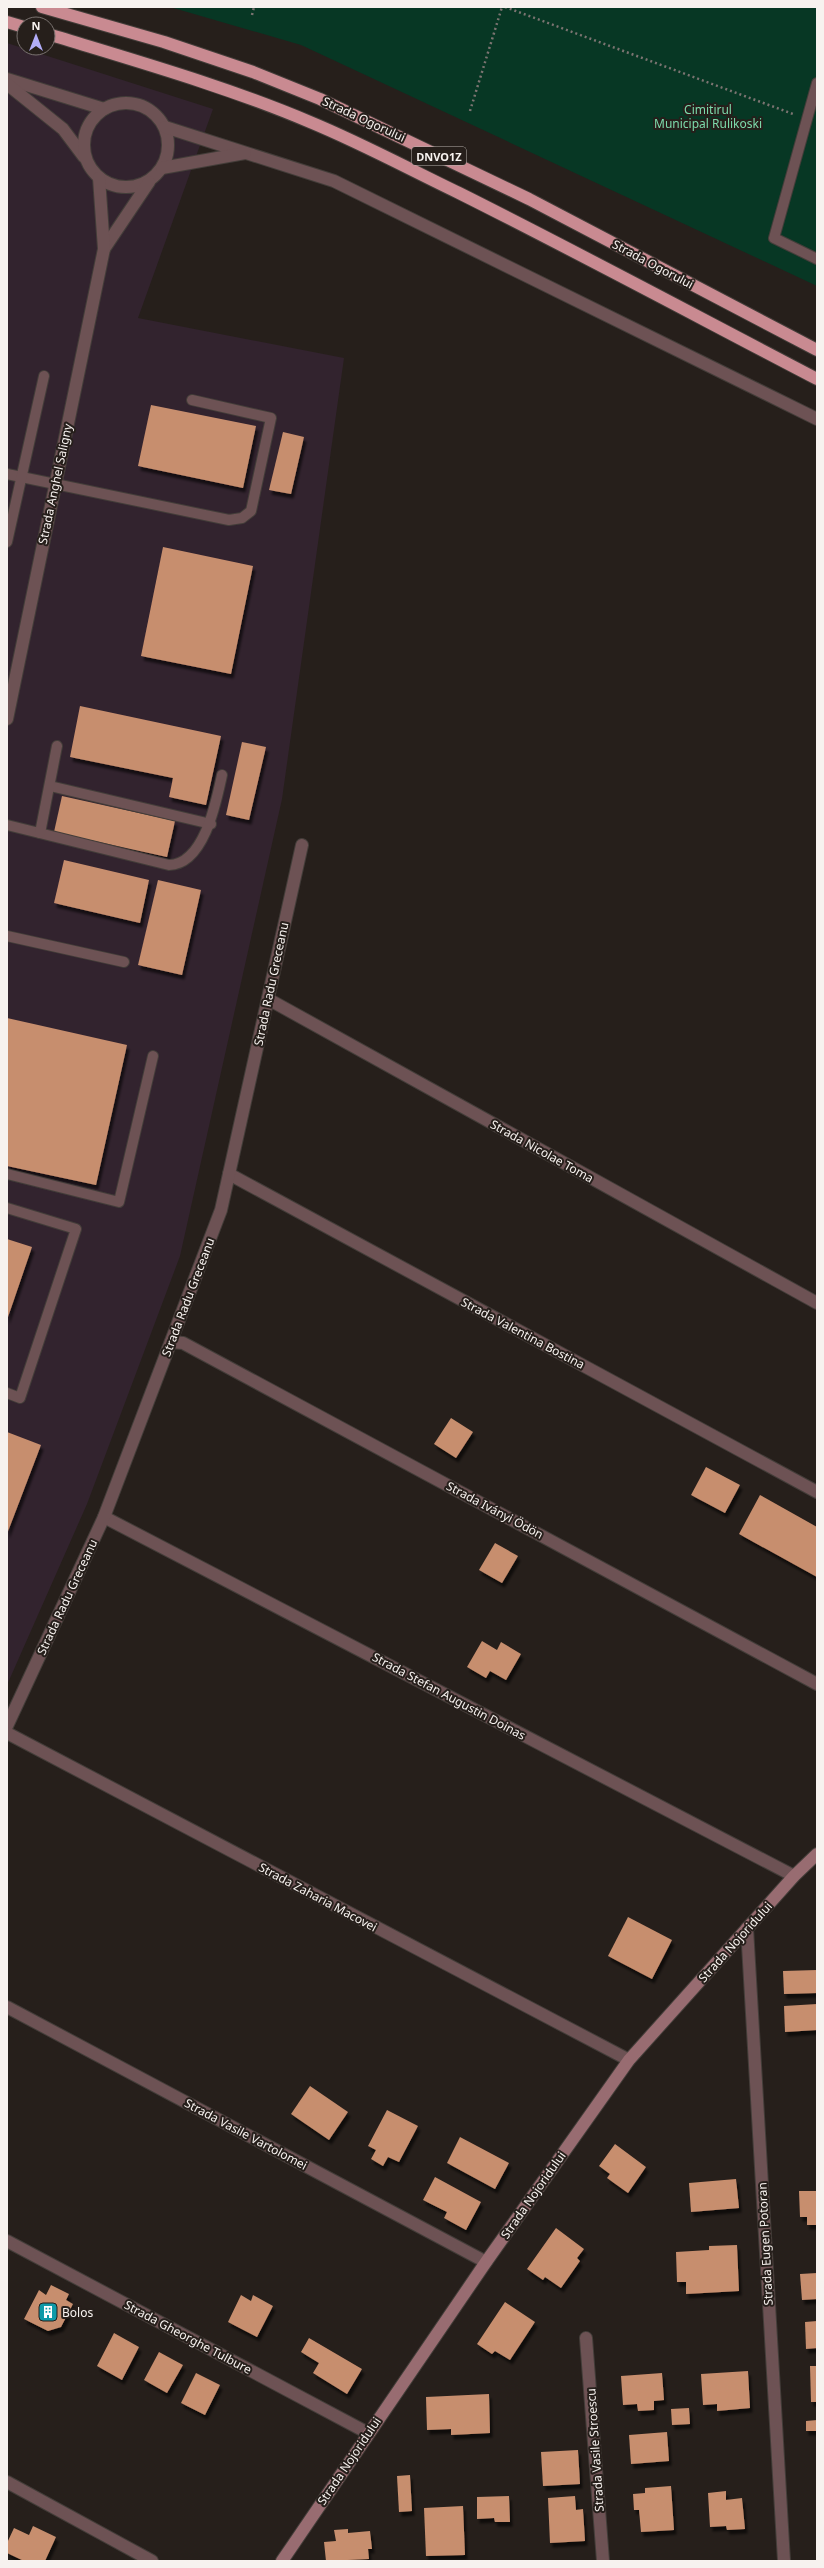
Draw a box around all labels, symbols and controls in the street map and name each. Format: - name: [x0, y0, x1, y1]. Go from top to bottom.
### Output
- north arrow: [16, 16, 56, 56]
- text: N: [32, 18, 40, 33]
- street label: Strada Ogorului: [320, 92, 408, 146]
- park label: Cimitirul Municipal Rulikoski: [654, 101, 762, 132]
- road number: DNVO1Z: [412, 147, 466, 165]
- street label: Strada Ogorului: [609, 235, 697, 293]
- street label: Strada Anghel Saligny: [34, 421, 76, 546]
- street label: Strada Radu Greceanu: [250, 921, 292, 1047]
- street label: Strada Nicolae Toma: [487, 1116, 597, 1186]
- street label: Strada Radu Greceanu: [157, 1235, 219, 1359]
- street label: Strada Valentina Bostina: [458, 1293, 588, 1373]
- street label: Strada Iványi Ödön: [443, 1477, 547, 1543]
- street label: Strada Radu Greceanu: [33, 1536, 101, 1658]
- street label: Strada Stefan Augustin Doinas: [369, 1648, 529, 1744]
- street label: Strada Zaharia Macovei: [256, 1859, 380, 1935]
- street label: Strada Nojoridului: [694, 1898, 776, 1986]
- street label: Strada Vasile Vartolomei: [182, 2094, 310, 2174]
- street label: Strada Nojoridului: [497, 2148, 569, 2242]
- street label: Strada Eugen Potoran: [753, 2182, 777, 2306]
- street label: Strada Gheorghe Tulbure: [121, 2296, 255, 2378]
- building icon: Bolos: [37, 2301, 59, 2323]
- place label: Bolos: [62, 2304, 93, 2321]
- street label: Strada Vasile Stroescu: [582, 2388, 608, 2512]
- street label: Strada Nojoridului: [313, 2414, 385, 2508]

